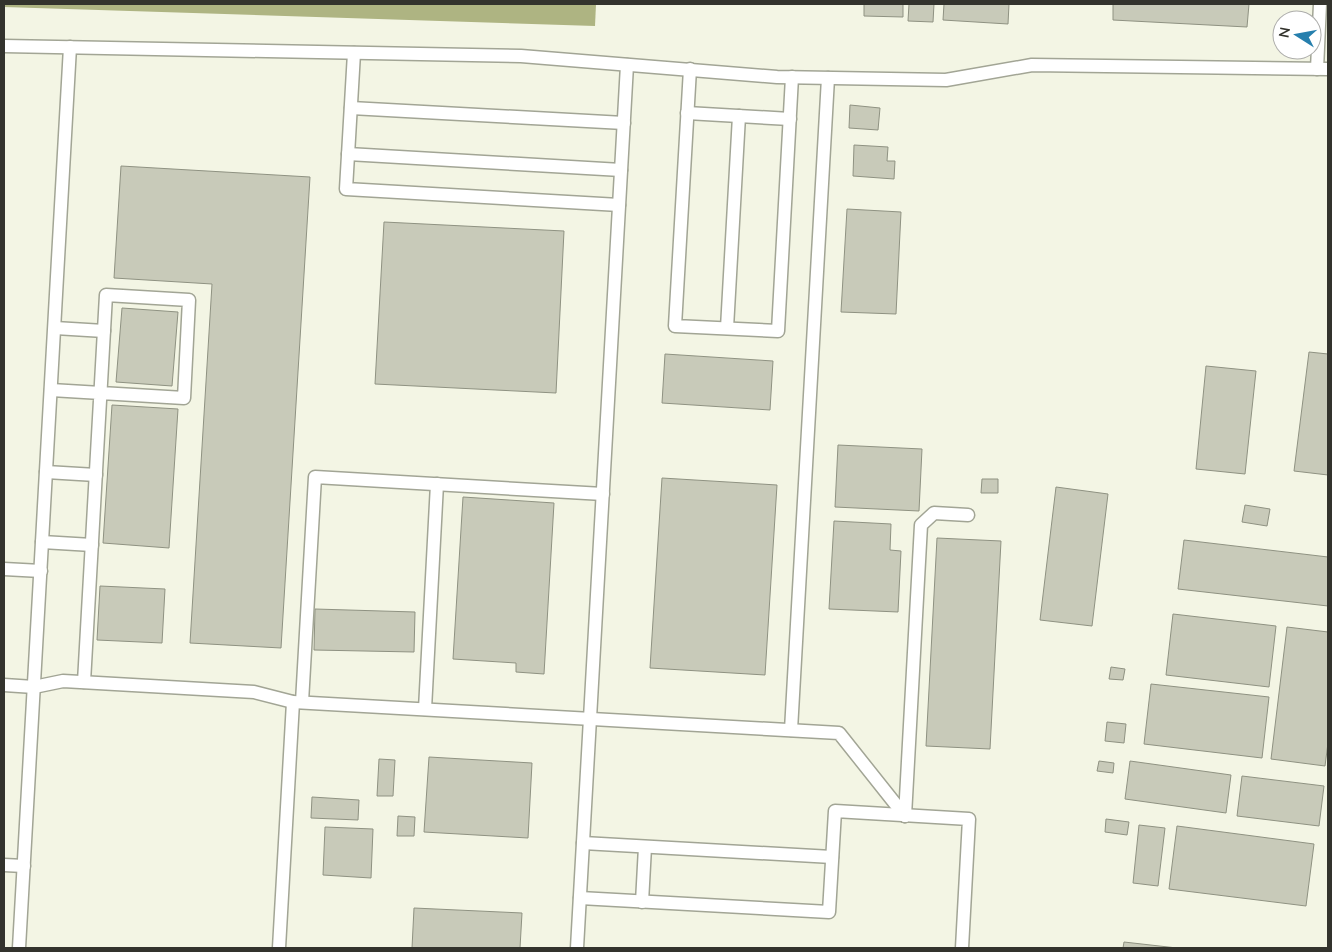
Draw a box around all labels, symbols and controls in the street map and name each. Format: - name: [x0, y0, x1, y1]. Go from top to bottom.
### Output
- north arrow: [1272, 10, 1322, 60]
- text: N: [1274, 26, 1295, 40]

